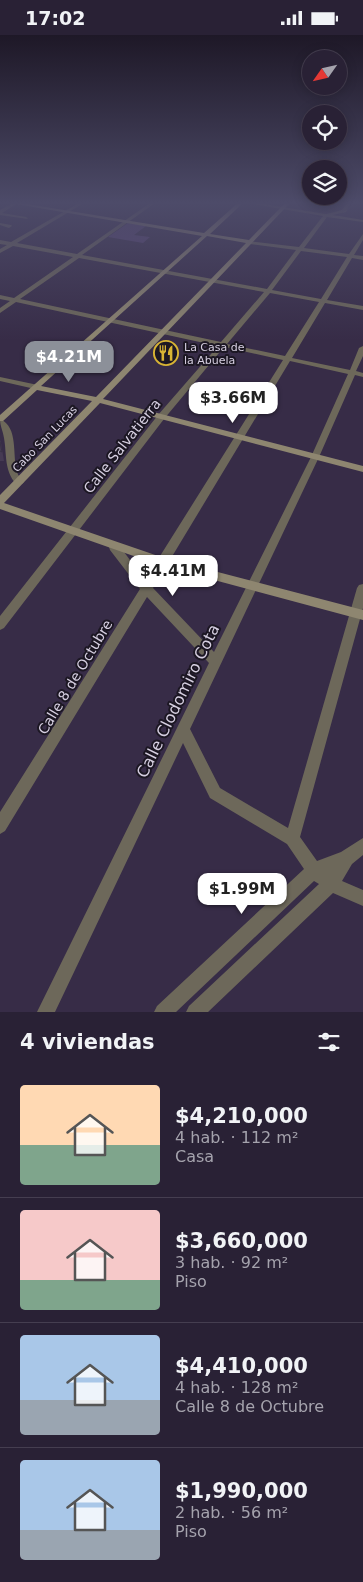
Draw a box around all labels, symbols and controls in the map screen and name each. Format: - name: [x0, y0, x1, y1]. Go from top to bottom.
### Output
- text: 17:02: [25, 7, 85, 29]
- north arrow: [302, 50, 348, 95]
- map controls: [302, 50, 347, 205]
- button: locate: [302, 105, 347, 150]
- button: layers: [302, 160, 347, 205]
- restaurant icon: La Casa de la Abuela: [153, 340, 179, 366]
- pin: $4.21M: [28, 341, 110, 383]
- place label: La Casa de la Abuela: [184, 341, 245, 367]
- text: $4.21M: [36, 347, 102, 366]
- pin: $3.66M: [192, 381, 274, 424]
- text: $3.66M: [200, 388, 266, 407]
- street label: Calle Salvatierra: [80, 396, 164, 496]
- street label: Cabo San Lucas: [10, 403, 80, 475]
- pin: $4.41M: [132, 555, 214, 597]
- text: $4.41M: [140, 561, 206, 580]
- street label: Calle 8 de Octubre: [35, 617, 115, 737]
- street label: Calle Clodomiro Cota: [133, 621, 223, 781]
- pin: $1.99M: [201, 873, 283, 915]
- text: $1.99M: [209, 879, 275, 898]
- icon: filters: [315, 1028, 343, 1056]
- text: 4 viviendas: [20, 1030, 155, 1054]
- text: $4,210,000: [175, 1104, 308, 1128]
- icon: home: [60, 1105, 120, 1165]
- text: 4 hab. · 112 m²: [175, 1128, 298, 1147]
- text: Casa: [175, 1147, 214, 1166]
- text: $3,660,000: [175, 1229, 308, 1253]
- icon: home: [60, 1230, 120, 1290]
- text: 3 hab. · 92 m²: [175, 1253, 288, 1272]
- text: Piso: [175, 1272, 207, 1291]
- text: $4,410,000: [175, 1354, 308, 1378]
- icon: home: [60, 1355, 120, 1415]
- text: 4 hab. · 128 m²: [175, 1378, 298, 1397]
- text: Calle 8 de Octubre: [175, 1397, 324, 1416]
- text: $1,990,000: [175, 1479, 308, 1503]
- icon: home: [60, 1480, 120, 1540]
- text: 2 hab. · 56 m²: [175, 1503, 288, 1522]
- text: Piso: [175, 1522, 207, 1541]

